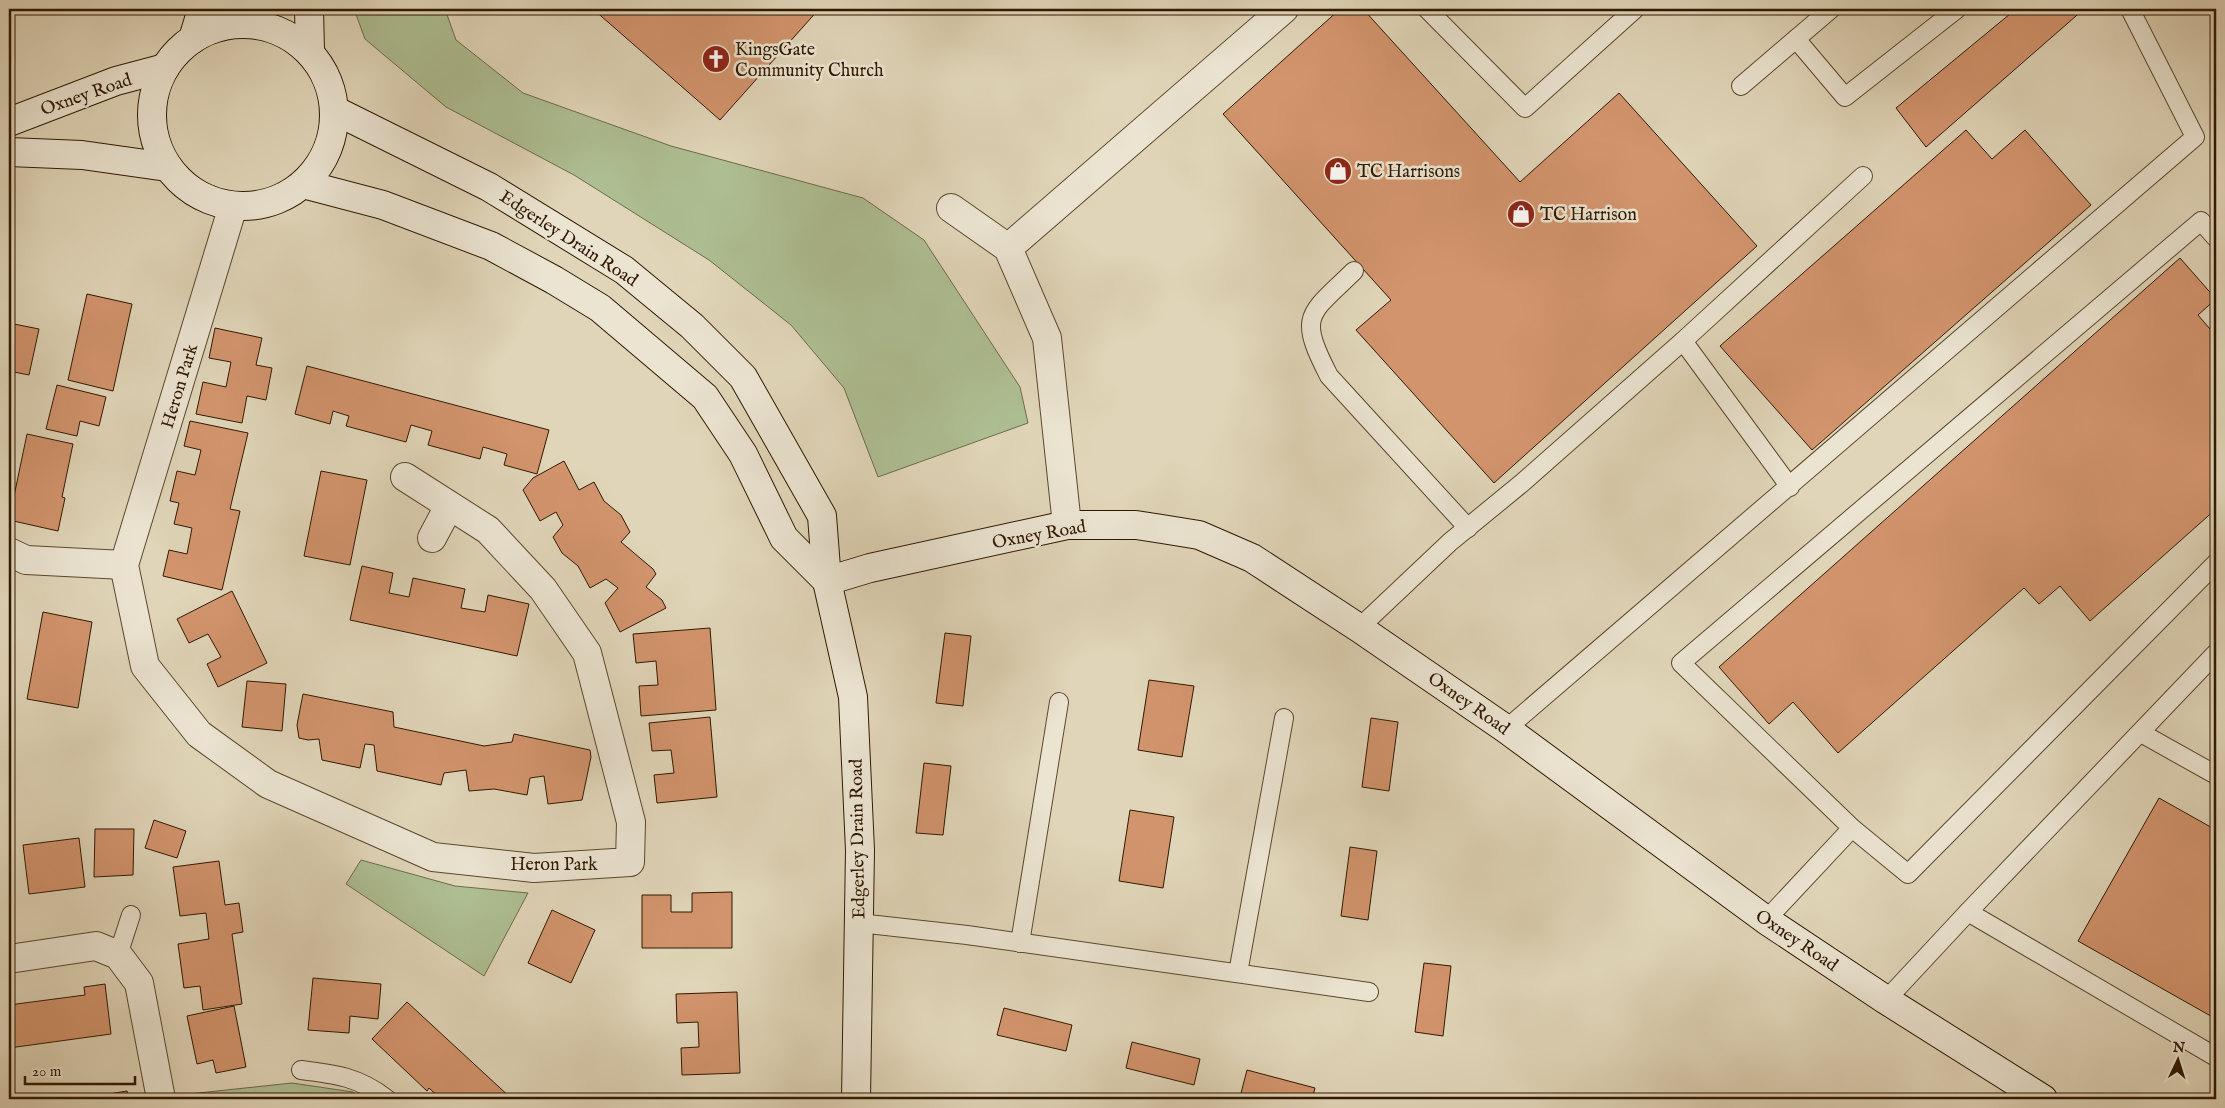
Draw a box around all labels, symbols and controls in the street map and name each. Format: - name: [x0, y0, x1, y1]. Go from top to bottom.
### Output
- place label: KingsGate Community Church: [735, 39, 884, 83]
- church icon: KingsGate Community Church: [701, 44, 731, 74]
- street label: Oxney Road: [38, 69, 136, 122]
- shop icon: TC Harrisons: [1323, 156, 1353, 186]
- place label: TC Harrisons: [1357, 161, 1460, 184]
- street label: Edgerley Drain Road: [495, 186, 642, 293]
- shop icon: TC Harrison: [1506, 199, 1536, 229]
- place label: TC Harrison: [1540, 204, 1637, 227]
- street label: Heron Park: [157, 341, 204, 432]
- street label: Oxney Road: [990, 516, 1088, 555]
- street label: Oxney Road: [1423, 668, 1514, 741]
- street label: Edgerley Drain Road: [846, 758, 871, 919]
- street label: Heron Park: [510, 854, 598, 877]
- street label: Oxney Road: [1750, 905, 1842, 978]
- north arrow: [2152, 1036, 2202, 1086]
- text: N: [2171, 1039, 2186, 1057]
- scale bar: [25, 1053, 135, 1085]
- text: 20 m: [32, 1062, 62, 1081]

